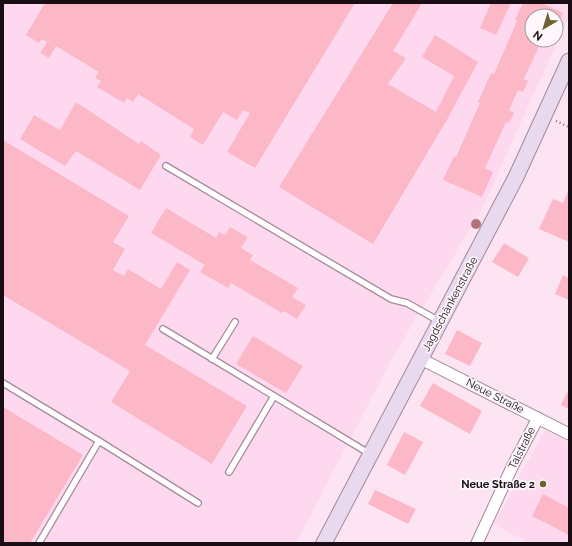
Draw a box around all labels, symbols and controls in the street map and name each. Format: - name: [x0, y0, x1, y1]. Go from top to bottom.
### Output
- north arrow: [524, 8, 564, 48]
- text: N: [531, 28, 545, 43]
- street label: Jagdschänkenstraße: [420, 254, 481, 353]
- street label: Neue Straße: [464, 376, 527, 416]
- street label: Talstraße: [506, 424, 538, 471]
- place label: Neue Straße 2: [461, 478, 535, 491]
- marker: Neue Straße 2: [538, 479, 548, 489]

